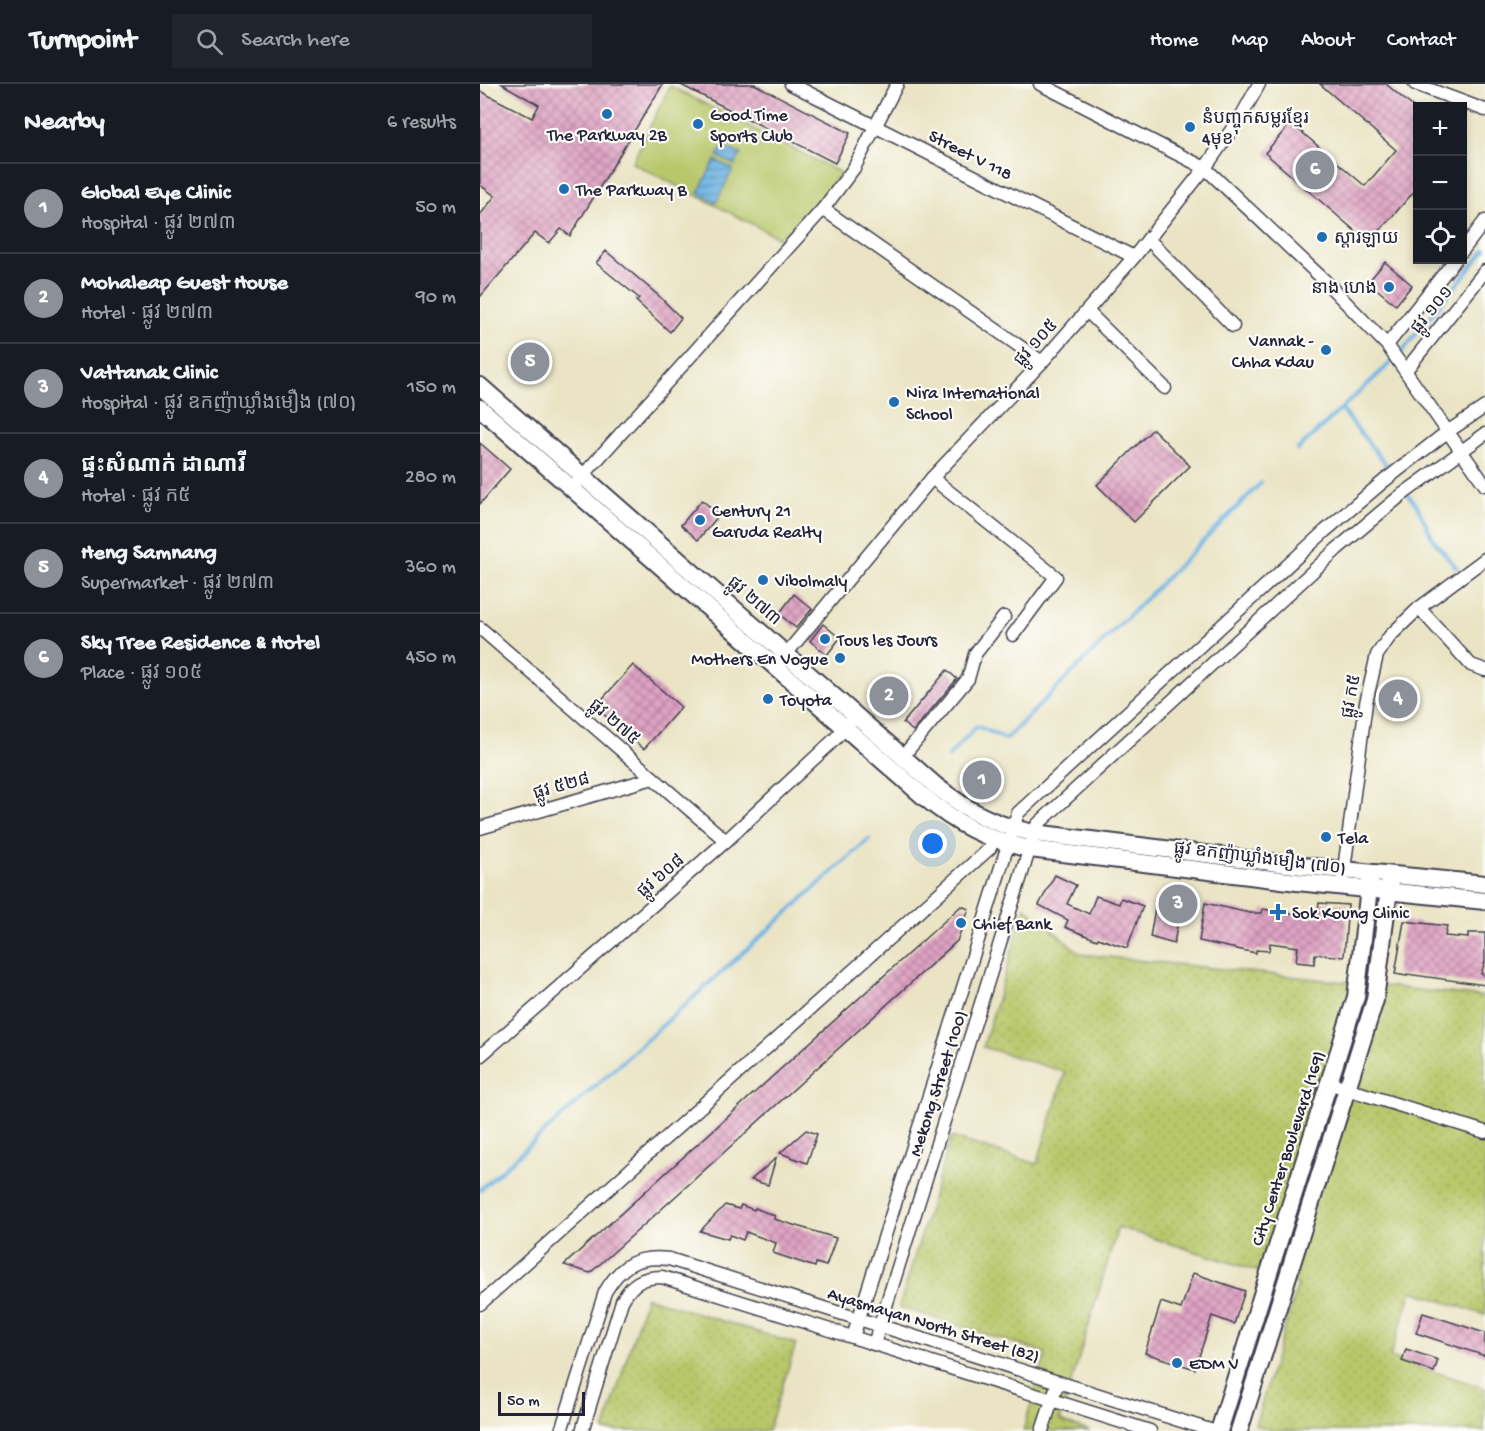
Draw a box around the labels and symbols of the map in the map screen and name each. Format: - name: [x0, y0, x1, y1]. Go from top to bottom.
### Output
- place label: Good Time Sports Club: [710, 106, 793, 148]
- marker: The Parkway 2B: [600, 107, 614, 121]
- place label: នំបញ្ចុកសម្លរខ្មែរ 4មុខ: [1202, 107, 1309, 151]
- marker: Good Time Sports Club: [691, 117, 705, 131]
- marker: នំបញ្ចុកសម្លរខ្មែរ 4មុខ: [1183, 120, 1197, 134]
- place label: The Parkway 2B: [546, 126, 668, 147]
- street label: Street V 118: [925, 126, 1015, 186]
- pin: 6: [1296, 148, 1334, 193]
- place label: The Parkway B: [575, 181, 688, 202]
- marker: The Parkway B: [557, 182, 571, 196]
- place label: ស្តារឡាយ: [1334, 229, 1399, 250]
- marker: ស្តារឡាយ: [1315, 230, 1329, 244]
- place label: នាង ហេង: [1311, 279, 1377, 300]
- marker: នាង ហេង: [1382, 280, 1396, 294]
- street label: ផ្លូវ ១០១: [1407, 282, 1461, 341]
- street label: ផ្លូវ ១០៥: [1010, 316, 1066, 374]
- place label: Vannak - Chha Kdau: [1232, 332, 1315, 374]
- pin: 5: [511, 340, 550, 384]
- marker: Vannak - Chha Kdau: [1319, 343, 1333, 357]
- place label: Nira International School: [906, 384, 1040, 426]
- marker: Nira International School: [887, 395, 901, 409]
- place label: Century 21 Garuda Realty: [712, 502, 822, 544]
- marker: Century 21 Garuda Realty: [693, 513, 707, 527]
- place label: Vibolmaly: [774, 572, 847, 593]
- street label: ផ្លូវ ២៧៣: [720, 573, 785, 634]
- marker: Vibolmaly: [756, 573, 770, 587]
- place label: Tous les Jours: [836, 631, 938, 652]
- marker: Tous les Jours: [818, 632, 832, 646]
- place label: Mothers En Vogue: [691, 650, 829, 671]
- marker: Mothers En Vogue: [833, 651, 847, 665]
- street label: ផ្លូវ ក៥: [1338, 673, 1370, 721]
- pin: 2: [870, 674, 908, 718]
- pin: 4: [1378, 676, 1418, 722]
- place label: Toyota: [779, 691, 833, 712]
- marker: Toyota: [761, 692, 775, 706]
- street label: ផ្លូវ ២៧៥: [581, 695, 643, 753]
- pin: 1: [962, 758, 1002, 802]
- street label: ផ្លូវ ៥២៨: [531, 769, 593, 809]
- your location: [918, 829, 947, 858]
- place label: Tela: [1337, 829, 1369, 850]
- marker: Tela: [1319, 830, 1333, 844]
- street label: ផ្លូវ ឧកញ៉ាឃ្លាំងមឿង (៧០): [1172, 835, 1347, 884]
- street label: ផ្លូវ ៦០៨: [634, 851, 692, 906]
- pin: 3: [1158, 882, 1198, 926]
- marker: Sok Koung Clinic: [1269, 903, 1287, 921]
- place label: Sok Koung Clinic: [1292, 904, 1410, 925]
- place label: Chief Bank: [973, 915, 1053, 936]
- marker: Chief Bank: [954, 916, 968, 930]
- street label: Mekong Street (100): [906, 1008, 973, 1159]
- street label: City Center Boulevard (169): [1248, 1049, 1331, 1249]
- street label: Ayasmayan North Street (82): [825, 1284, 1042, 1369]
- place label: EDM V: [1189, 1355, 1239, 1376]
- marker: EDM V: [1170, 1356, 1184, 1370]
- scale bar: [498, 1389, 585, 1416]

